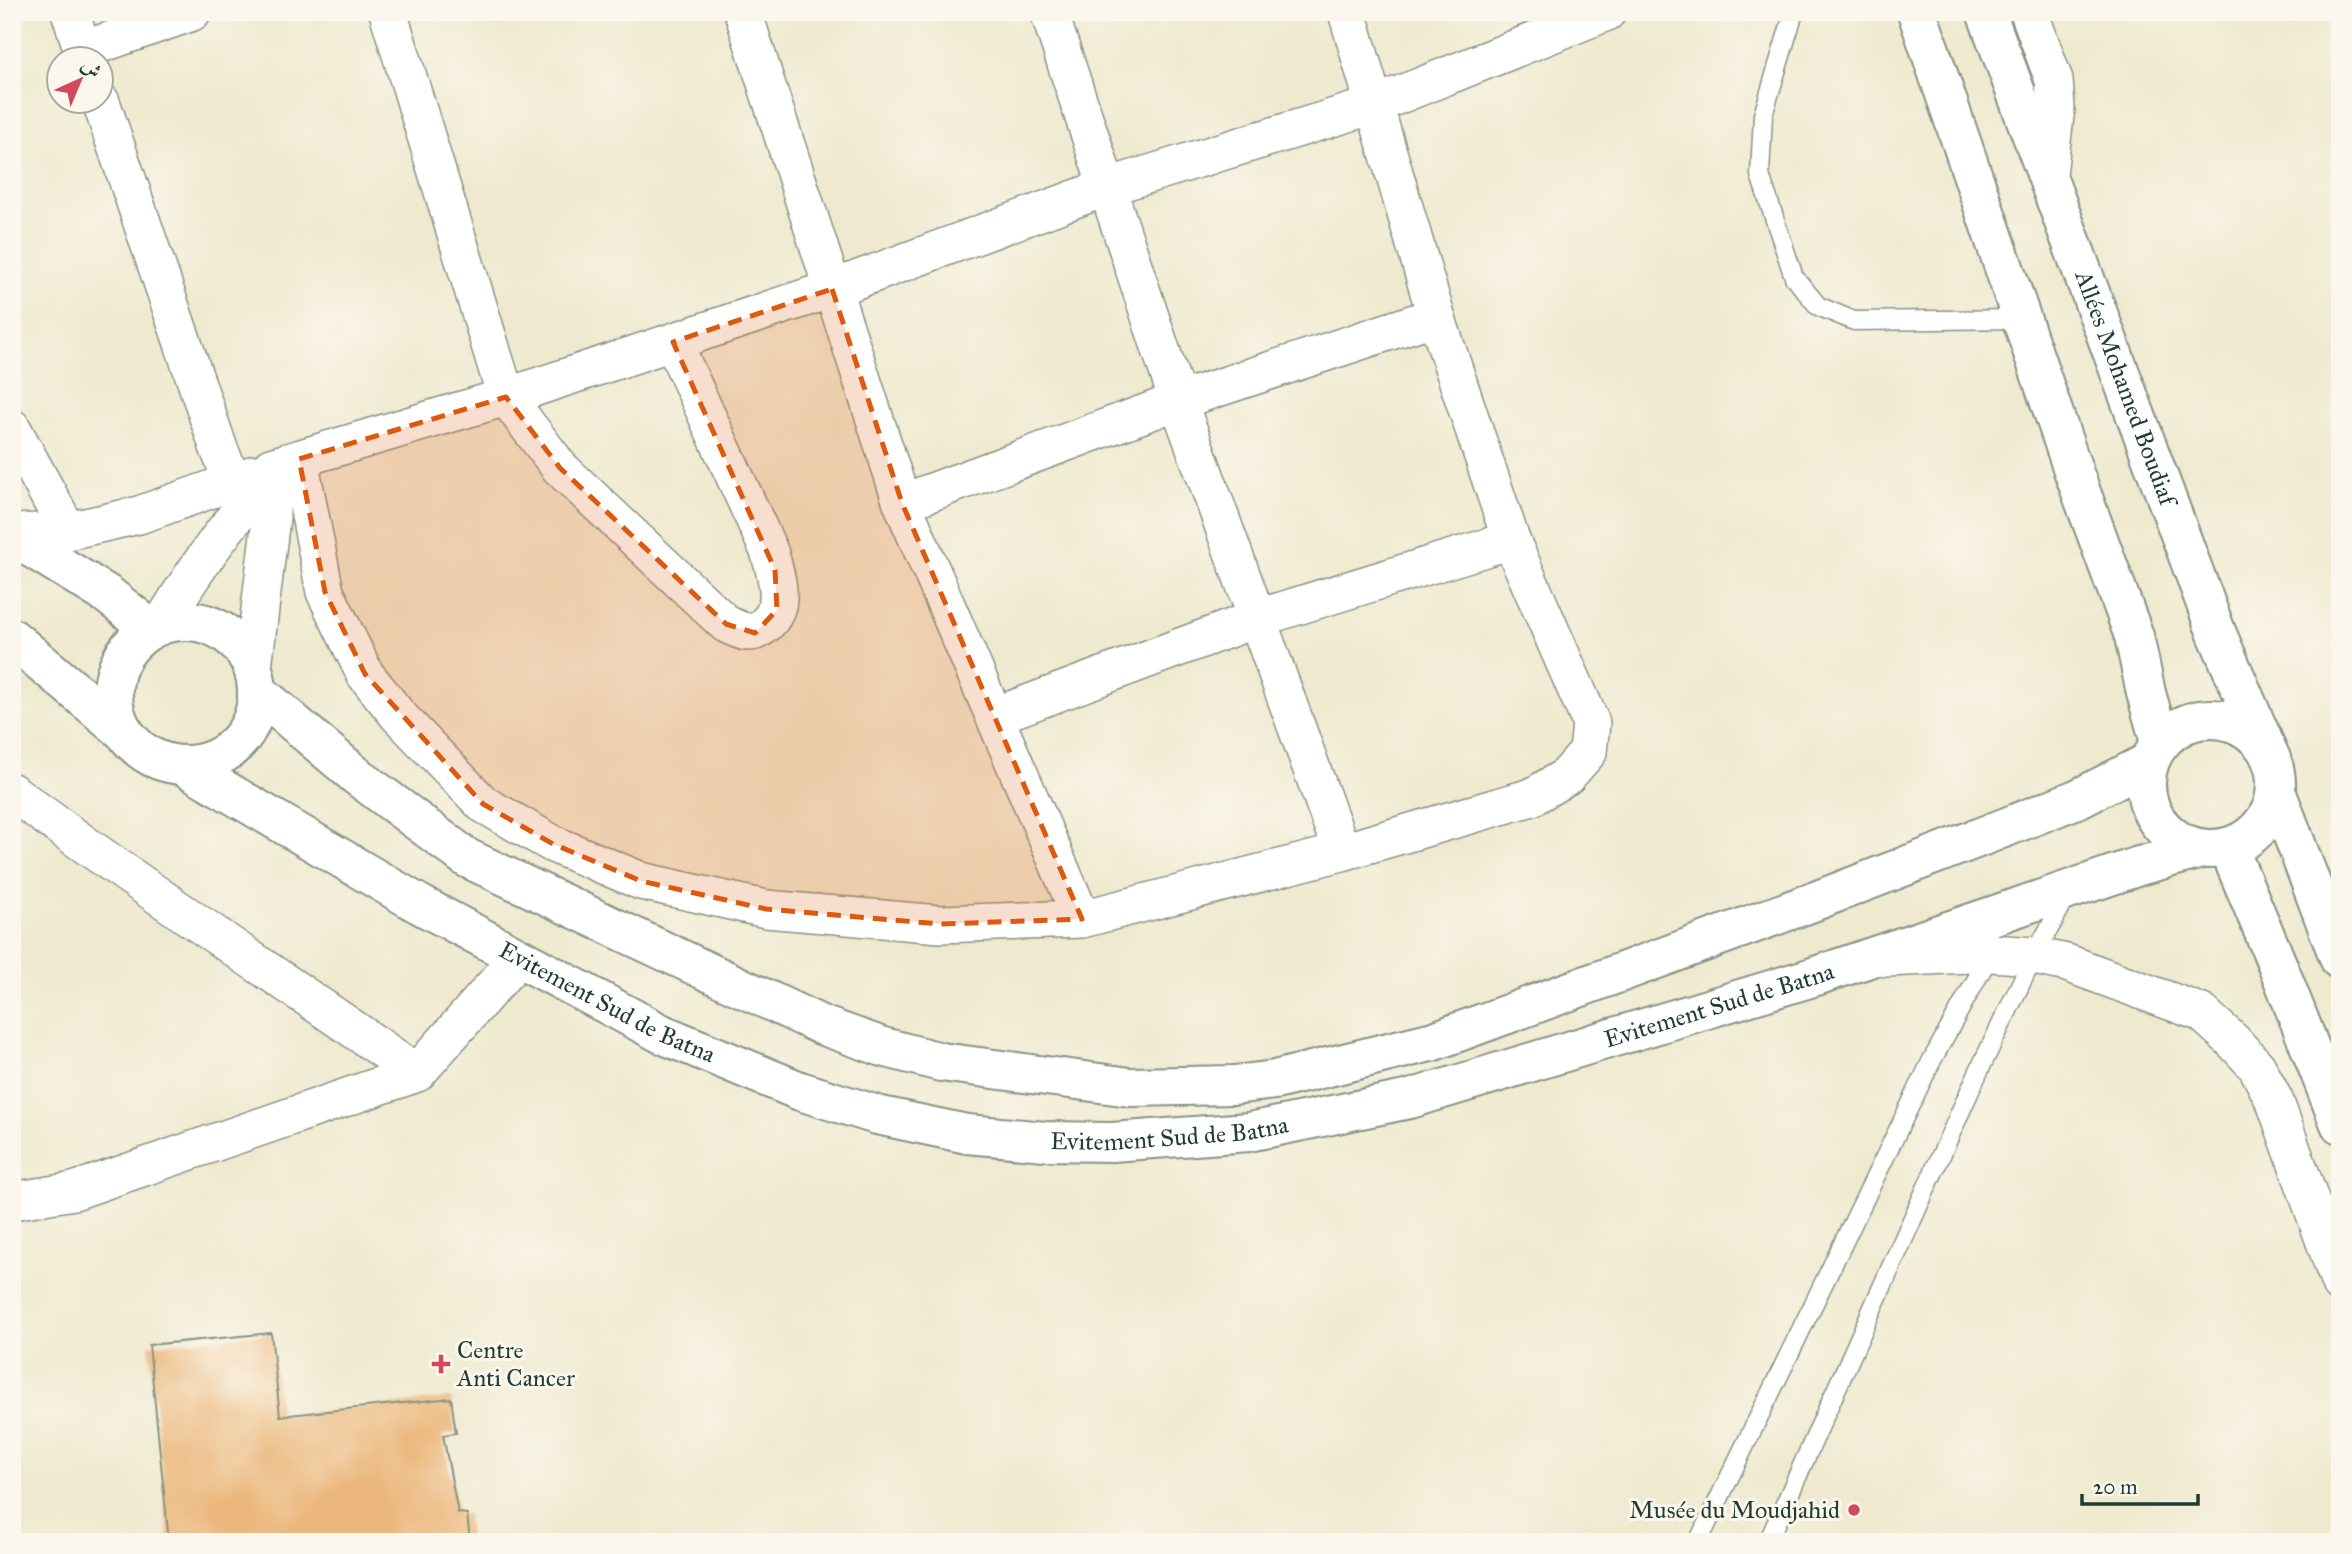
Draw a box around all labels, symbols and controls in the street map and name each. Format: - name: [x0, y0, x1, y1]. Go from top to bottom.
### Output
- north arrow: [46, 46, 116, 116]
- text: ش: [77, 53, 106, 83]
- street label: Allées Mohamed Boudiaf: [2068, 265, 2184, 513]
- street label: Evitement Sud de Batna: [494, 935, 720, 1070]
- street label: Evitement Sud de Batna: [1601, 956, 1839, 1054]
- street label: Evitement Sud de Batna: [1050, 1109, 1292, 1158]
- place label: Centre Anti Cancer: [456, 1335, 575, 1393]
- marker: Centre Anti Cancer: [431, 1354, 451, 1374]
- scale bar: [2082, 1463, 2198, 1507]
- text: 20 m: [2093, 1474, 2138, 1500]
- place label: Musée du Moudjahid: [1629, 1495, 1840, 1525]
- marker: Musée du Moudjahid: [1846, 1502, 1862, 1518]

